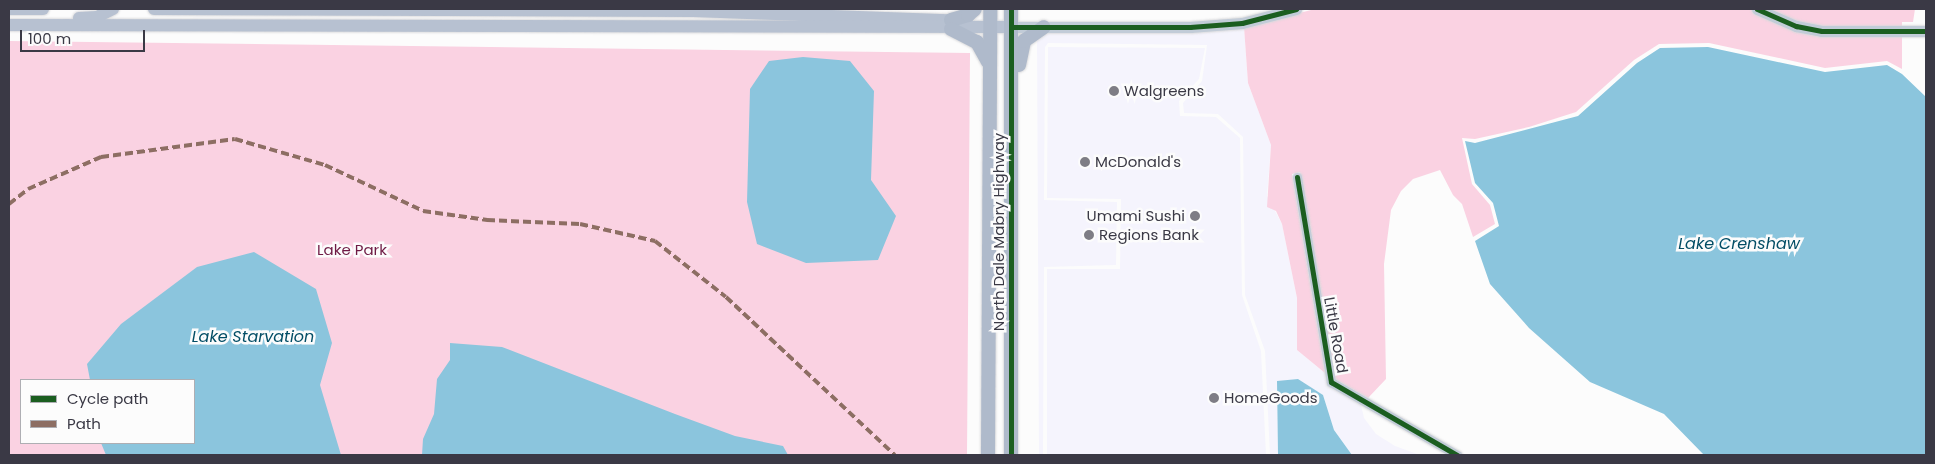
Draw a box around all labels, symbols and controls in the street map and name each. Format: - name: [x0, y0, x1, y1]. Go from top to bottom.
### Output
- scale bar: [22, 20, 148, 52]
- text: 100 m: [28, 28, 71, 49]
- place label: Walgreens: [1124, 82, 1204, 100]
- marker: Walgreens: [1108, 85, 1120, 97]
- street label: North Dale Mabry Highway: [990, 133, 1008, 331]
- place label: McDonald's: [1095, 153, 1181, 171]
- marker: McDonald's: [1079, 156, 1091, 168]
- place label: Umami Sushi: [1087, 207, 1185, 225]
- marker: Umami Sushi: [1189, 210, 1201, 222]
- place label: Regions Bank: [1099, 226, 1199, 244]
- marker: Regions Bank: [1083, 229, 1095, 241]
- water label: Lake Crenshaw: [1678, 234, 1800, 254]
- park label: Lake Park: [317, 241, 387, 259]
- street label: Little Road: [1320, 295, 1352, 375]
- water label: Lake Starvation: [192, 327, 314, 347]
- legend: [20, 379, 195, 444]
- text: Cycle path: [67, 388, 148, 409]
- place label: HomeGoods: [1224, 389, 1318, 407]
- marker: HomeGoods: [1208, 392, 1220, 404]
- text: Path: [67, 413, 101, 434]

